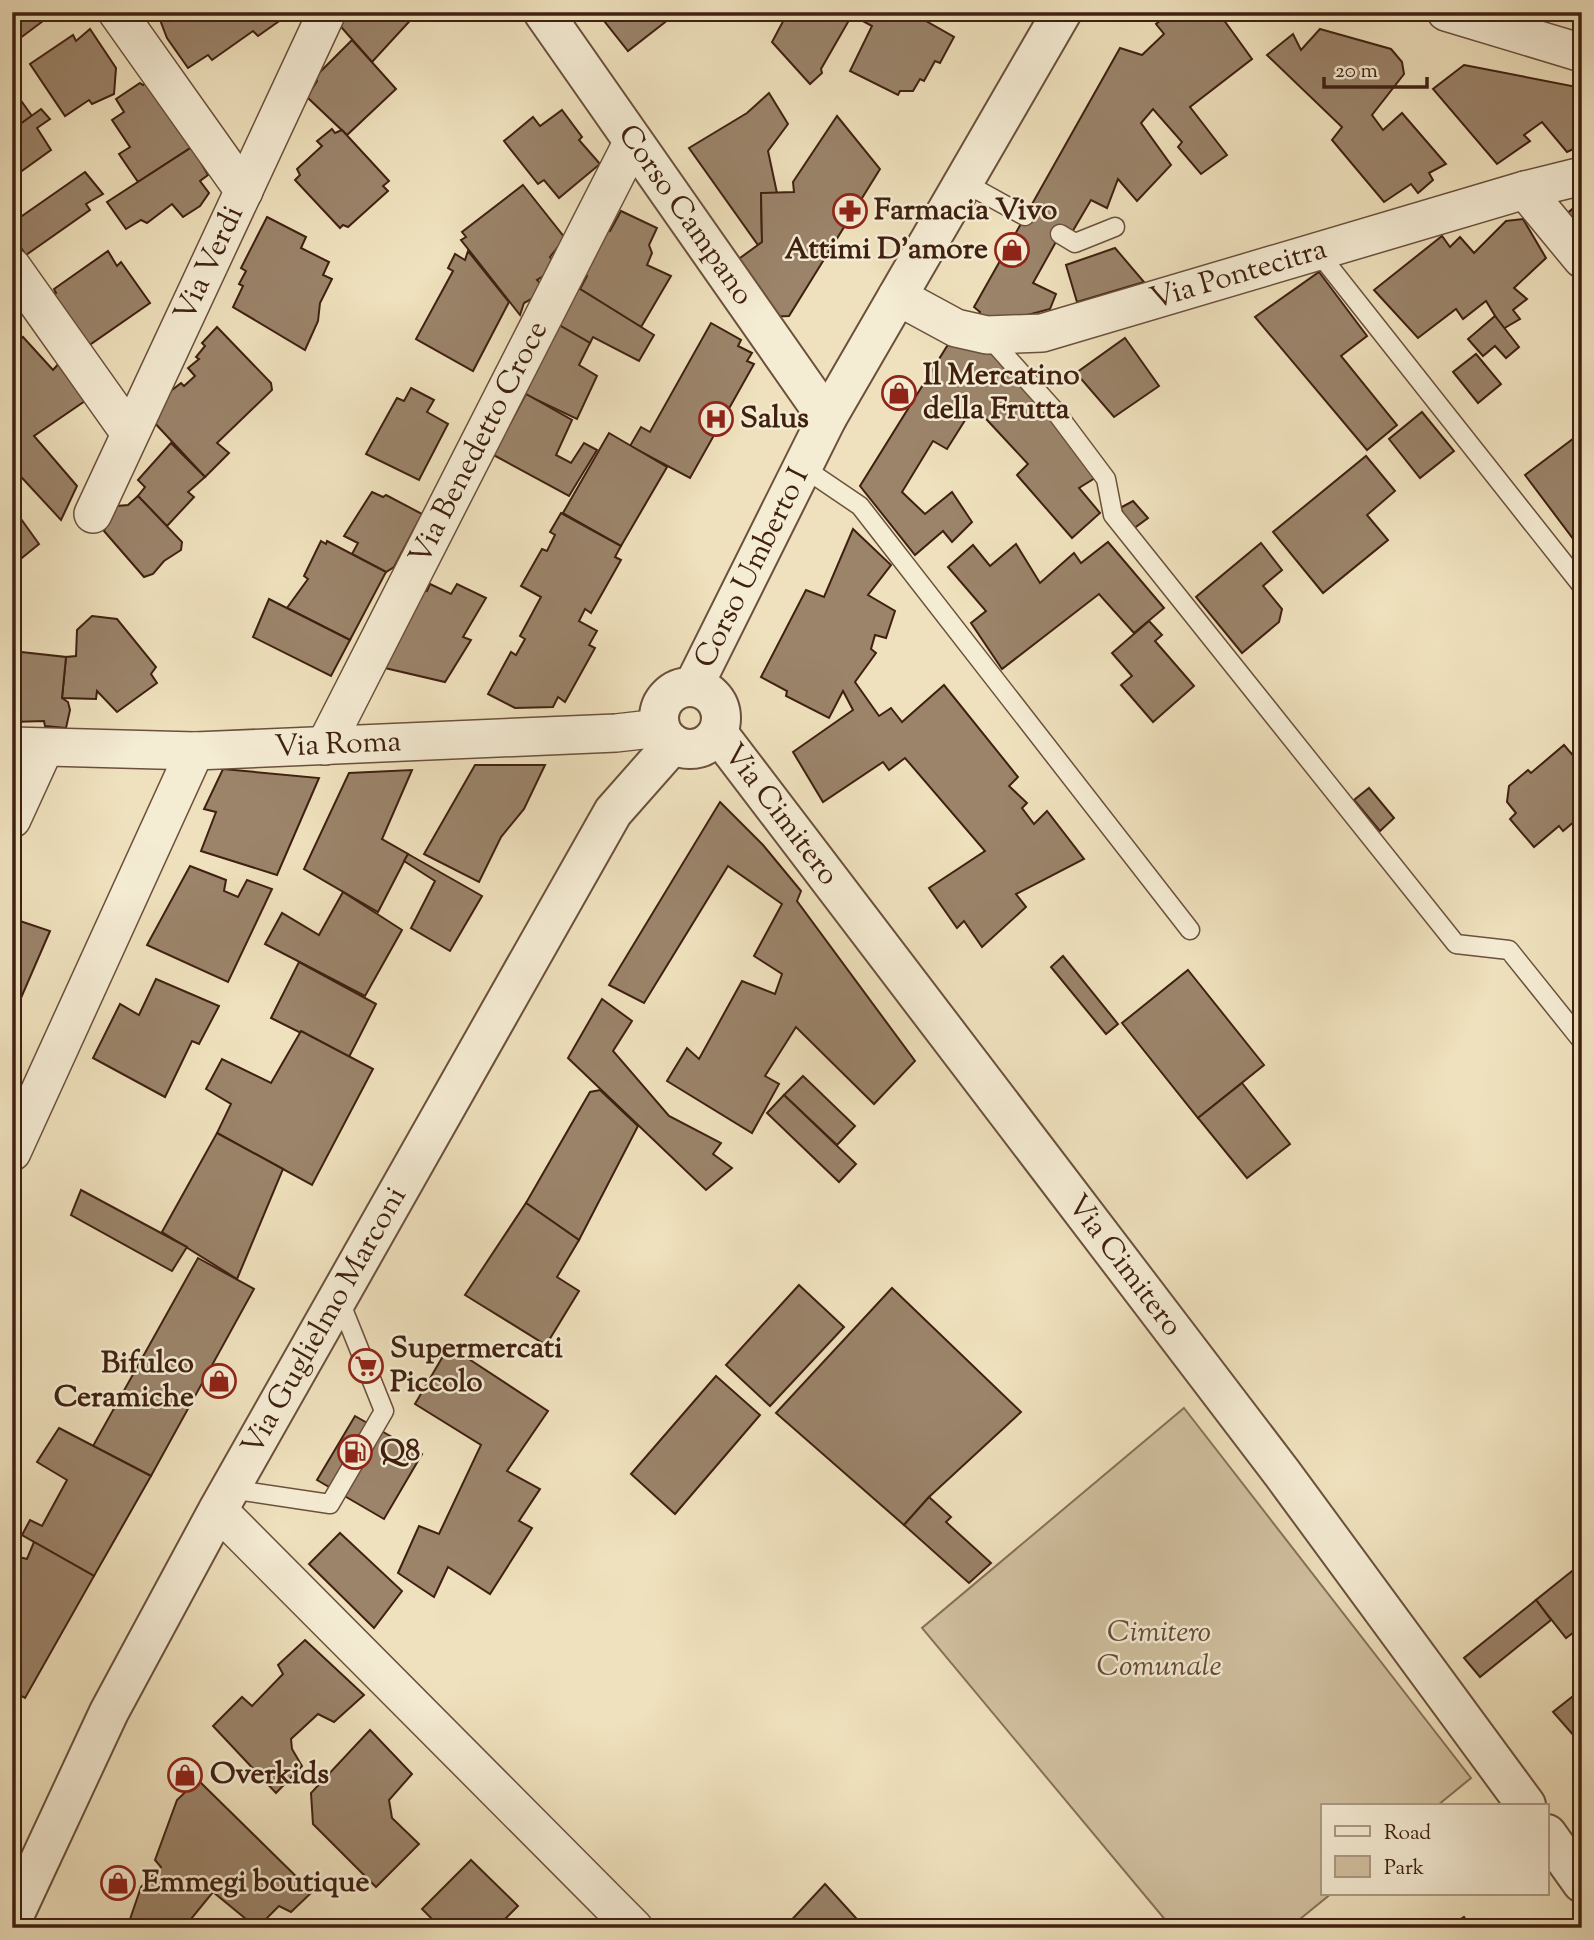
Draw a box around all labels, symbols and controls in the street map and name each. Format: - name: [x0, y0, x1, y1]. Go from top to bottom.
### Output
- scale bar: [1324, 46, 1428, 90]
- text: 20 m: [1335, 57, 1378, 87]
- street label: Corso Campano: [607, 116, 764, 314]
- place label: Farmacia Vivo: [874, 190, 1057, 233]
- pharmacy icon: Farmacia Vivo: [831, 192, 869, 230]
- street label: Via Verdi: [164, 199, 255, 329]
- street label: Via Pontecitra: [1145, 228, 1332, 321]
- place label: Attimi D'amore: [784, 229, 988, 272]
- shop icon: Attimi D'amore: [993, 231, 1031, 269]
- street label: Via Benedetto Croce: [399, 314, 559, 572]
- place label: Il Mercatino della Frutta: [923, 355, 1080, 432]
- shop icon: Il Mercatino della Frutta: [880, 374, 918, 412]
- place label: Salus: [740, 398, 809, 441]
- hospital icon: Salus: [697, 400, 735, 438]
- street label: Corso Umberto I: [684, 460, 820, 676]
- street label: Via Roma: [273, 721, 402, 769]
- street label: Via Cimitero: [712, 735, 849, 895]
- street label: Via Guglielmo Marconi: [232, 1179, 418, 1463]
- street label: Via Cimitero: [1056, 1186, 1192, 1346]
- place label: Supermercati Piccolo: [390, 1328, 563, 1405]
- place label: Bifulco Ceramiche: [54, 1343, 194, 1420]
- supermarket icon: Supermercati Piccolo: [347, 1347, 385, 1385]
- shop icon: Bifulco Ceramiche: [200, 1362, 238, 1400]
- place label: Q8: [380, 1431, 420, 1474]
- fuel station icon: Q8: [336, 1433, 374, 1471]
- park label: Cimitero Comunale: [1096, 1612, 1222, 1689]
- place label: Overkids: [210, 1754, 329, 1797]
- shop icon: Overkids: [166, 1756, 204, 1794]
- legend: [1321, 1804, 1548, 1895]
- text: Road: [1384, 1819, 1431, 1849]
- text: Park: [1384, 1854, 1425, 1884]
- place label: Emmegi boutique: [142, 1862, 369, 1905]
- shop icon: Emmegi boutique: [99, 1864, 137, 1902]

